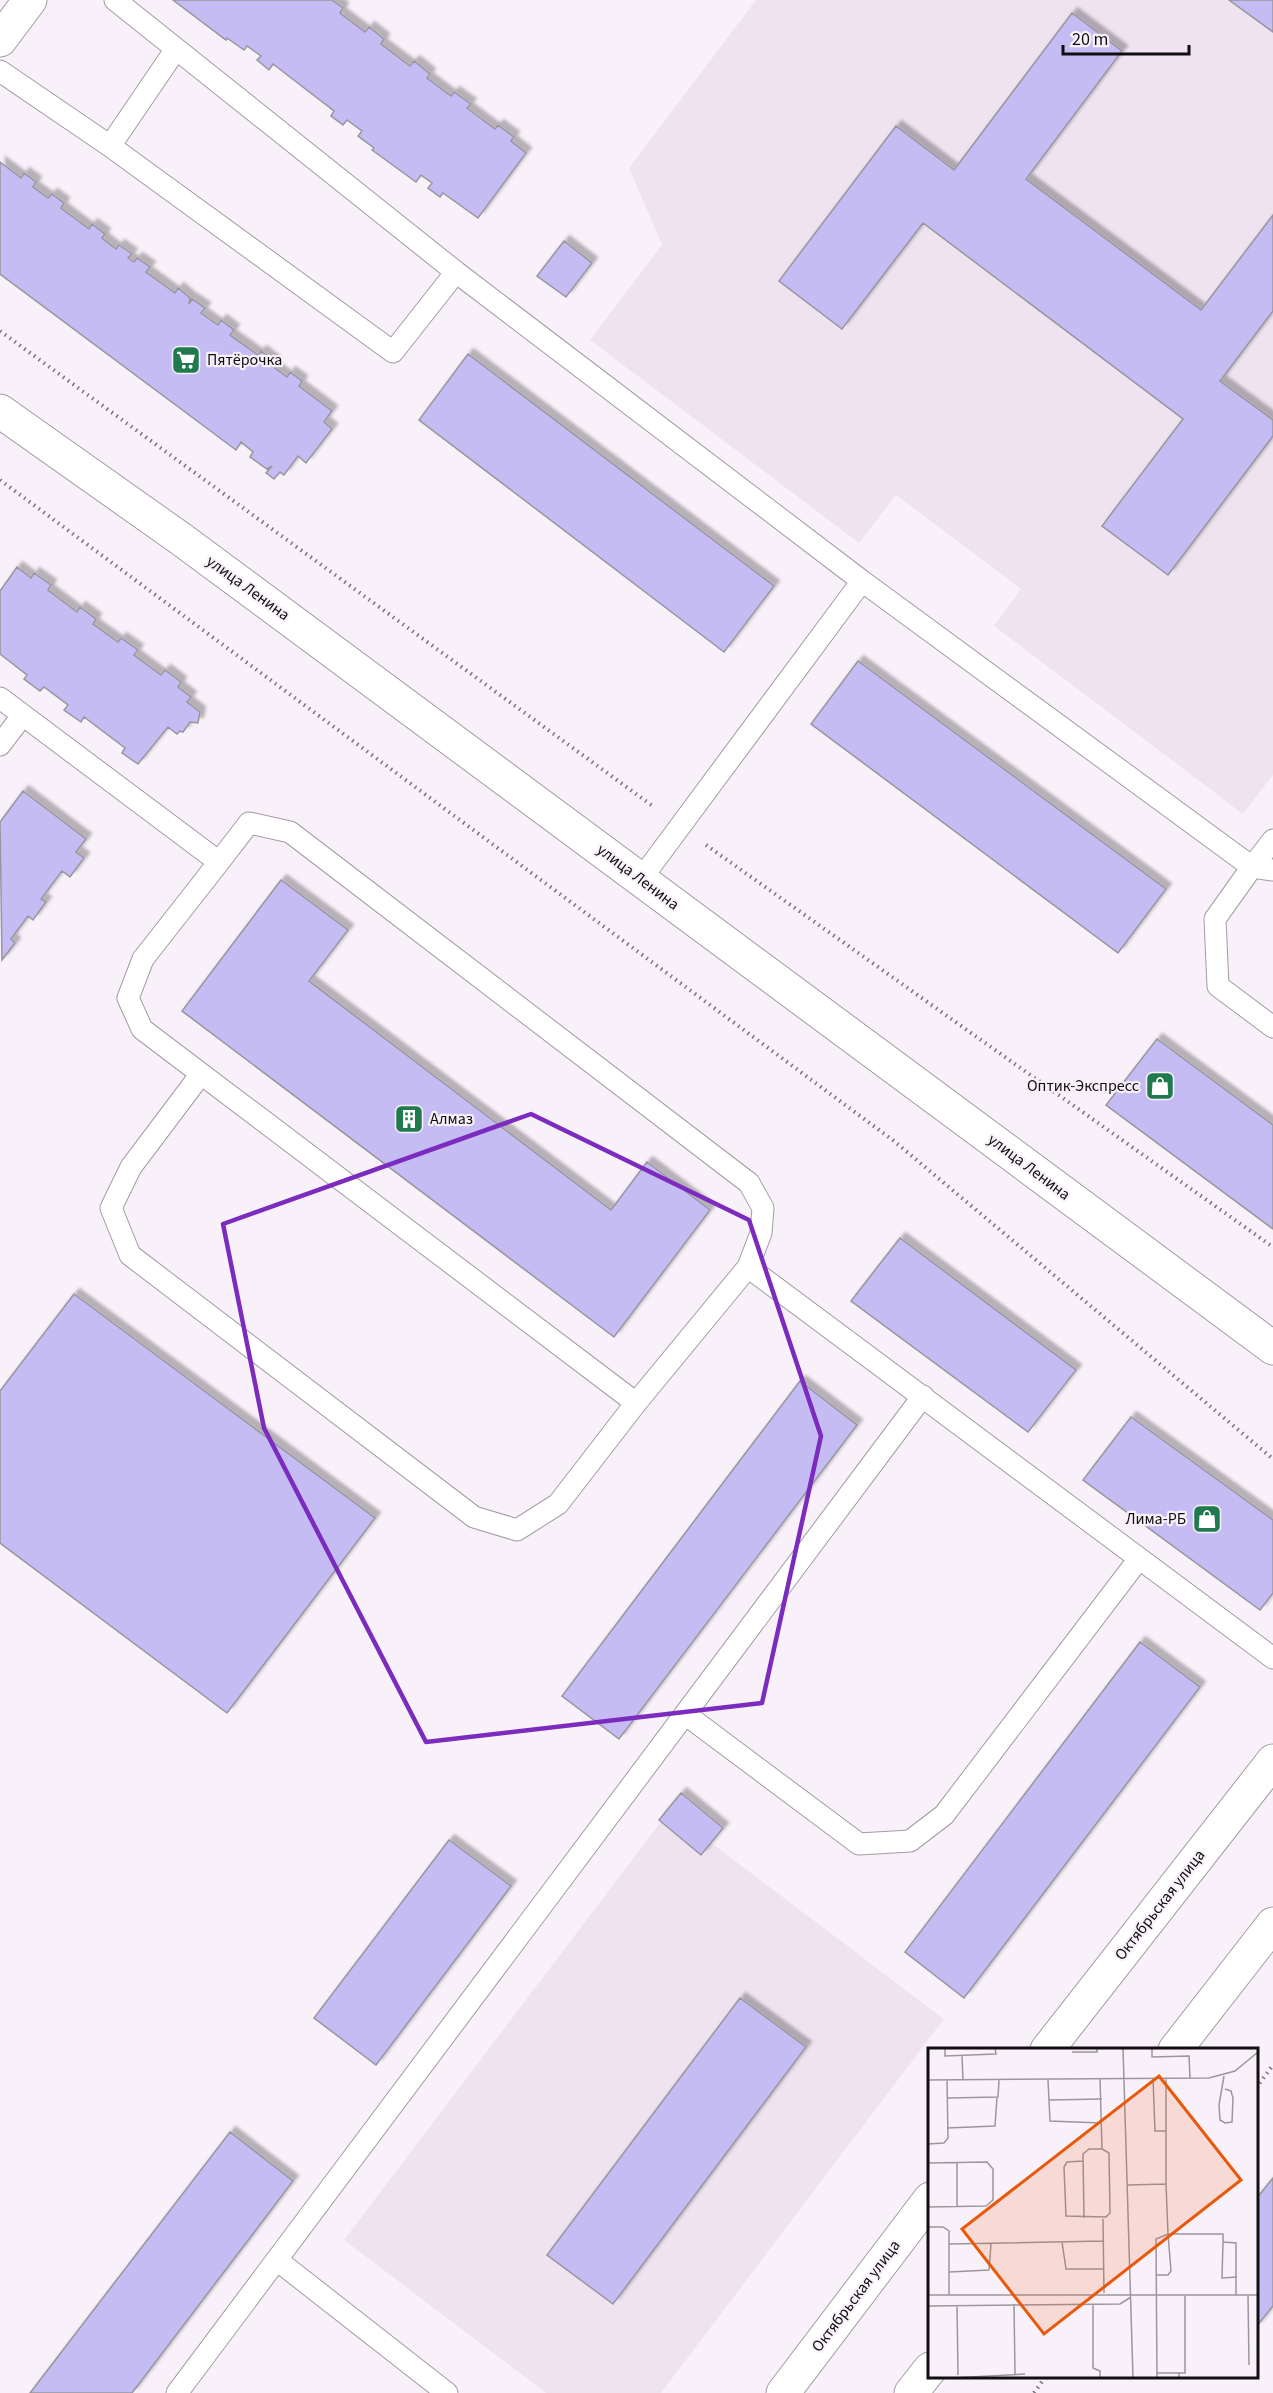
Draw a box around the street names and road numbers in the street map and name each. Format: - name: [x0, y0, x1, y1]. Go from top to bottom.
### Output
- street label: улица Ленина: [202, 550, 294, 626]
- street label: улица Ленина: [592, 839, 684, 915]
- street label: улица Ленина: [983, 1129, 1075, 1205]
- street label: Октябрьская улица: [1110, 1845, 1210, 1965]
- street label: Октябрьская улица: [807, 2235, 905, 2357]

